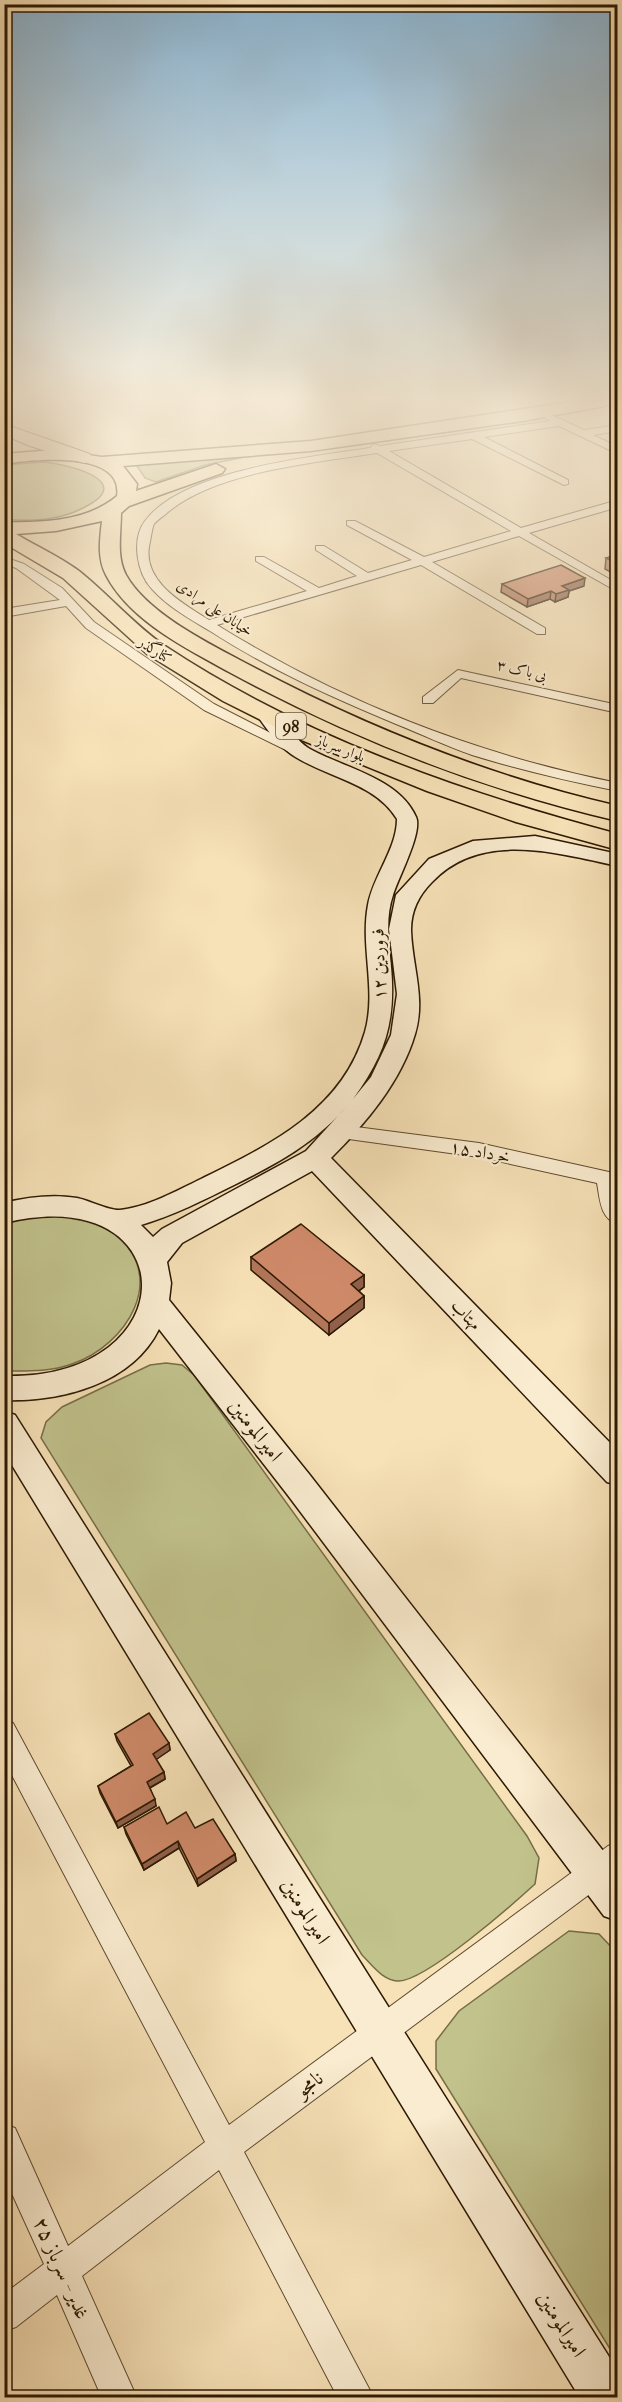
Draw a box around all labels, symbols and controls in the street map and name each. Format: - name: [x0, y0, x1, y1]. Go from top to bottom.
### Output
- street label: خیابان علی مرادی: [172, 576, 256, 642]
- street label: کنارگذر: [134, 630, 176, 667]
- street label: بی باک ۳: [495, 656, 549, 686]
- road number: 98: [276, 713, 306, 739]
- street label: بلوار سرباز: [312, 729, 368, 767]
- street label: ۱۲ فروردین: [367, 928, 392, 1000]
- street label: ۱۵ خرداد: [448, 1136, 512, 1168]
- street label: مهتاب: [446, 1295, 486, 1336]
- street label: امیرالمومنین: [223, 1394, 288, 1467]
- street label: امیرالمومنین: [276, 1874, 335, 1949]
- street label: نامجو: [289, 2066, 328, 2104]
- street label: غدیر - سرباز ۲۵: [27, 2213, 95, 2324]
- street label: امیرالمومنین: [532, 2287, 591, 2362]

